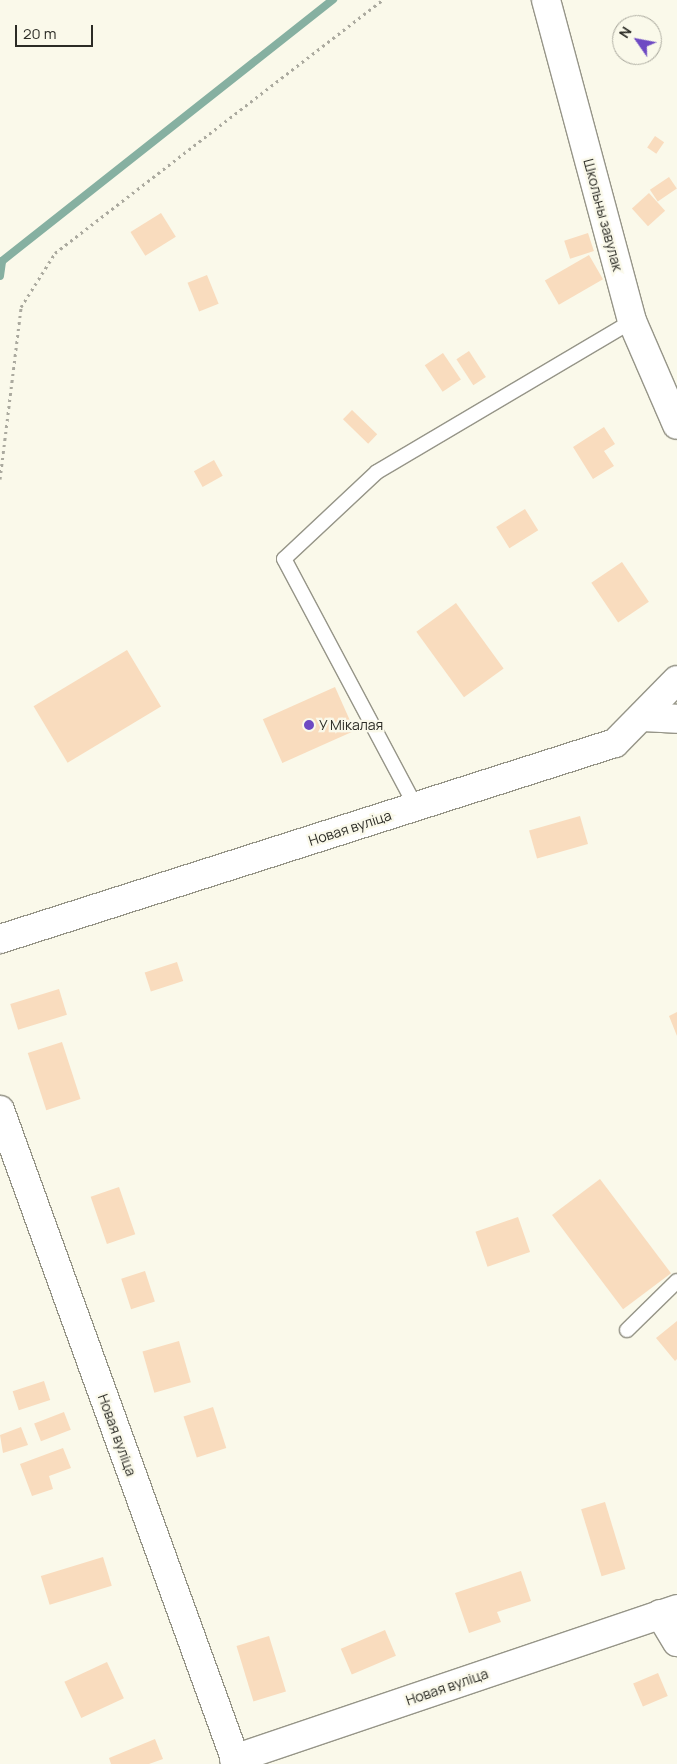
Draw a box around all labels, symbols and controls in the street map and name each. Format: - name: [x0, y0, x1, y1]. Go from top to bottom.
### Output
- scale bar: [18, 15, 95, 47]
- north arrow: [612, 15, 662, 65]
- text: 20 m: [23, 23, 56, 44]
- text: N: [614, 23, 636, 41]
- street label: Школьны завулак: [580, 157, 626, 273]
- place label: У Мікалая: [319, 717, 384, 733]
- marker: У Мікалая: [303, 719, 315, 731]
- street label: Новая вуліца: [306, 807, 394, 849]
- street label: Новая вуліца: [94, 1392, 140, 1478]
- street label: Новая вуліца: [404, 1665, 490, 1709]

